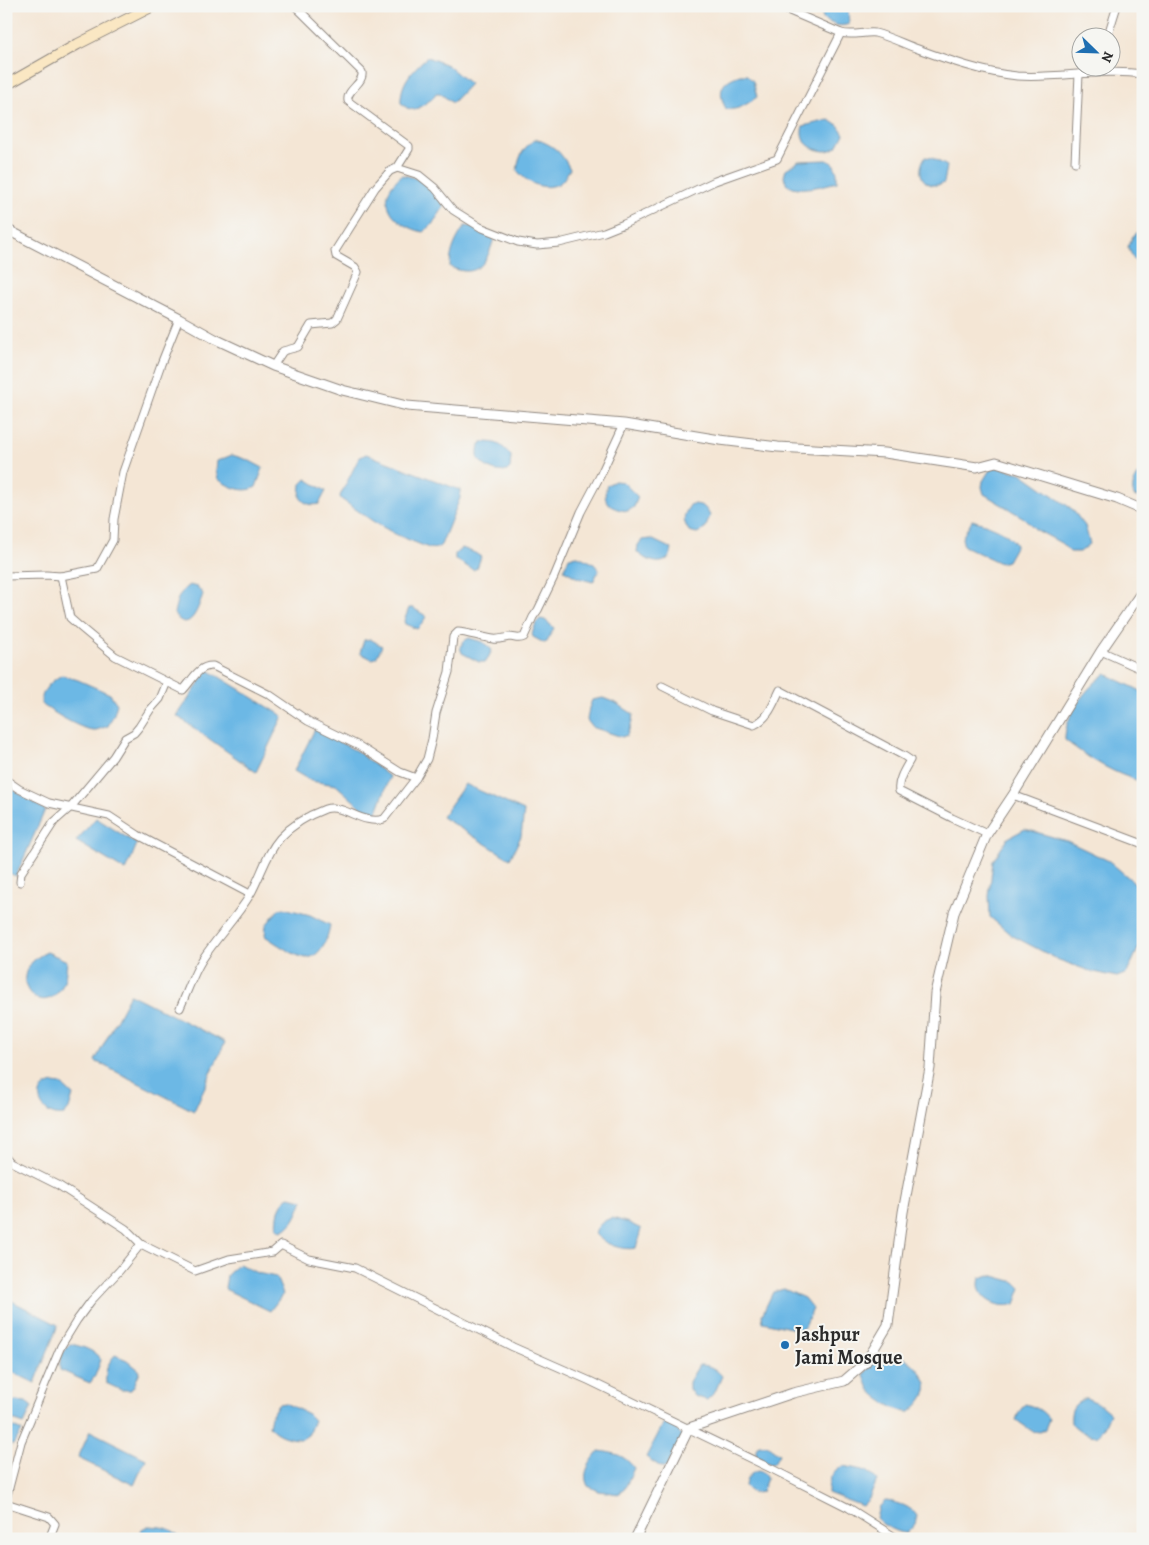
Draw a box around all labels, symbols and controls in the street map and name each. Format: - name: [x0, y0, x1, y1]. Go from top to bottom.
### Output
- north arrow: [1072, 28, 1122, 78]
- text: N: [1097, 48, 1118, 65]
- place label: Jashpur Jami Mosque: [795, 1321, 902, 1371]
- marker: Jashpur Jami Mosque: [779, 1339, 791, 1351]

